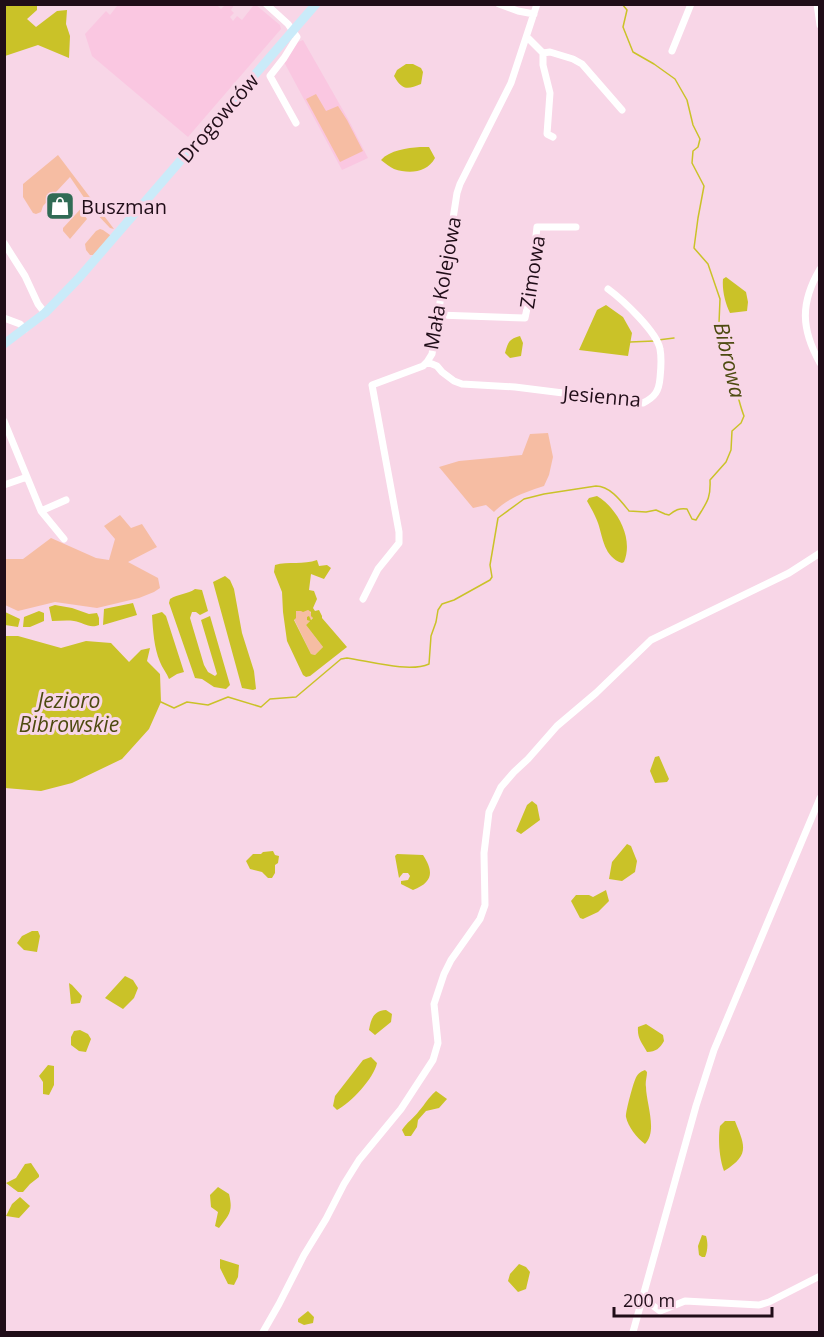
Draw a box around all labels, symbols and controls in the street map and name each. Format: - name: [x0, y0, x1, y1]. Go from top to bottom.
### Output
- street label: Drogowców: [172, 67, 265, 168]
- shop icon: Buszman: [44, 190, 76, 222]
- place label: Buszman: [81, 193, 167, 220]
- street label: Mała Kolejowa: [417, 214, 467, 352]
- street label: Zimowa: [513, 234, 551, 310]
- water label: Bibrowa: [708, 319, 752, 401]
- street label: Jesienna: [560, 379, 642, 413]
- water label: Jezioro Bibrowskie: [19, 686, 119, 738]
- scale bar: [614, 1280, 772, 1318]
- text: 200 m: [623, 1288, 675, 1312]

